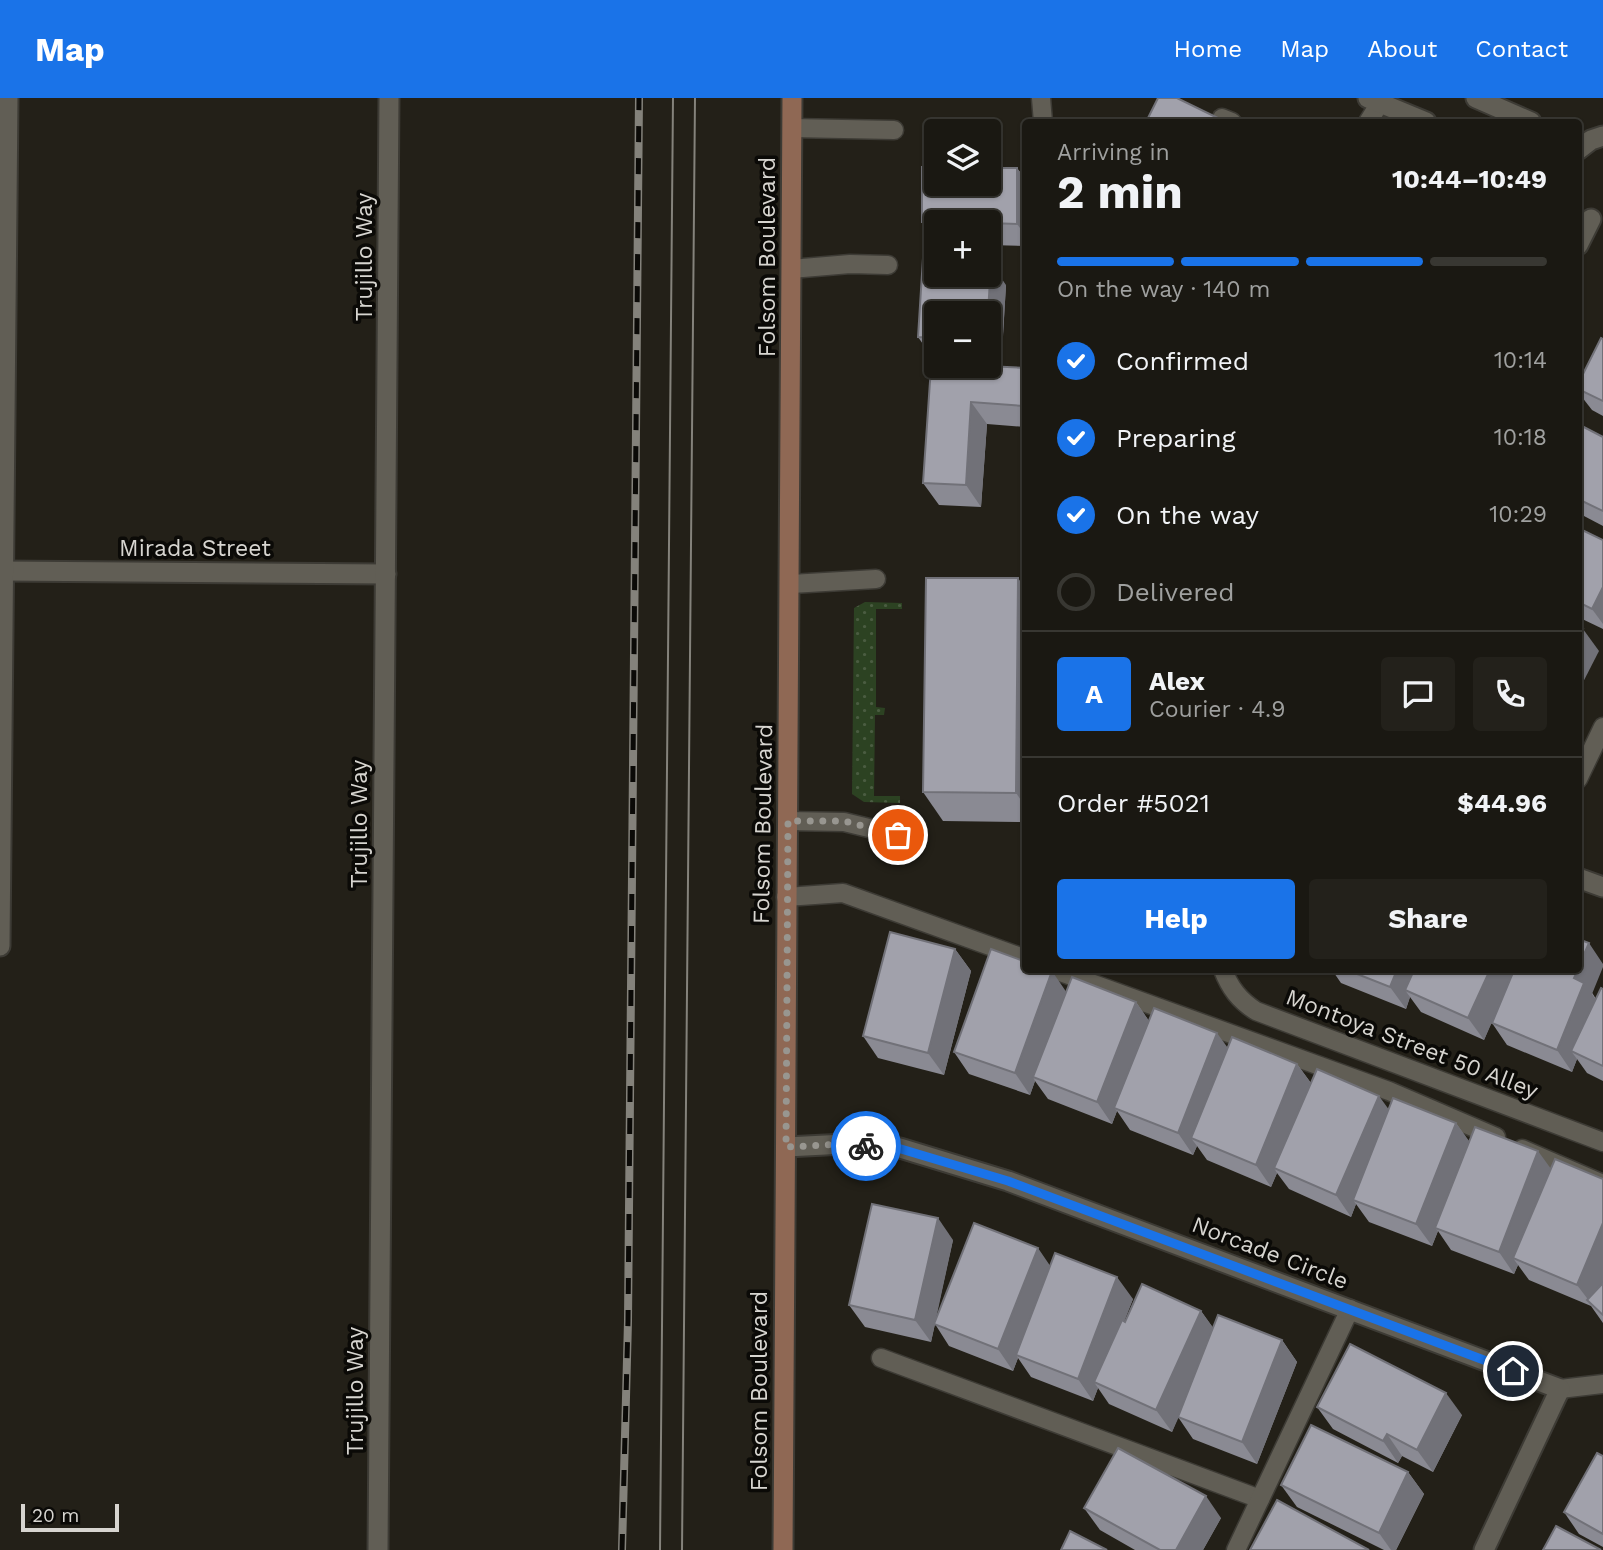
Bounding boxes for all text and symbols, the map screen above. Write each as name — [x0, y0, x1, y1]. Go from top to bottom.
text: Map — [35, 30, 105, 69]
text: Home — [1174, 35, 1242, 63]
text: Map — [1280, 35, 1329, 63]
text: About — [1367, 35, 1437, 63]
text: Contact — [1475, 35, 1568, 63]
map controls — [924, 119, 1001, 378]
button: layers — [924, 119, 1001, 196]
text: Arriving in — [1057, 139, 1170, 166]
street label: Folsom Boulevard — [754, 157, 781, 357]
text: 10:44–10:49 — [1392, 164, 1547, 194]
text: 2 min — [1057, 165, 1183, 219]
street label: Trujillo Way — [351, 193, 378, 321]
button: + — [924, 210, 1001, 287]
text: On the way · 140 m — [1057, 276, 1270, 303]
button: − — [924, 301, 1001, 378]
icon: check — [1057, 342, 1095, 380]
text: Confirmed — [1116, 346, 1249, 376]
text: 10:14 — [1494, 347, 1547, 374]
icon: check — [1057, 419, 1095, 457]
text: Preparing — [1116, 423, 1236, 453]
text: 10:18 — [1494, 424, 1547, 451]
icon: check — [1057, 496, 1095, 534]
text: On the way — [1116, 500, 1259, 530]
text: 10:29 — [1489, 501, 1547, 528]
street label: Mirada Street — [119, 535, 271, 562]
text: Delivered — [1116, 577, 1235, 607]
button: chat — [1381, 657, 1455, 731]
button: phone — [1473, 657, 1547, 731]
text: Alex — [1149, 666, 1205, 696]
text: A — [1085, 679, 1103, 709]
text: Courier · 4.9 — [1149, 696, 1285, 723]
street label: Folsom Boulevard — [748, 724, 778, 924]
street label: Trujillo Way — [346, 760, 373, 888]
text: Order #5021 — [1057, 788, 1210, 818]
text: $44.96 — [1457, 788, 1547, 818]
pin — [868, 805, 928, 865]
icon: bag — [879, 816, 917, 854]
button: Help — [1057, 879, 1295, 959]
button: Share — [1309, 879, 1547, 959]
street label: Montoya Street 50 Alley — [1282, 983, 1542, 1105]
courier — [831, 1111, 901, 1181]
icon: bike — [847, 1127, 885, 1165]
street label: Norcade Circle — [1188, 1211, 1352, 1295]
street label: Folsom Boulevard — [746, 1291, 773, 1491]
street label: Trujillo Way — [342, 1327, 369, 1455]
pin — [1483, 1341, 1543, 1401]
icon: home — [1494, 1352, 1532, 1390]
scale bar — [21, 1501, 119, 1533]
text: 20 m — [32, 1504, 79, 1527]

